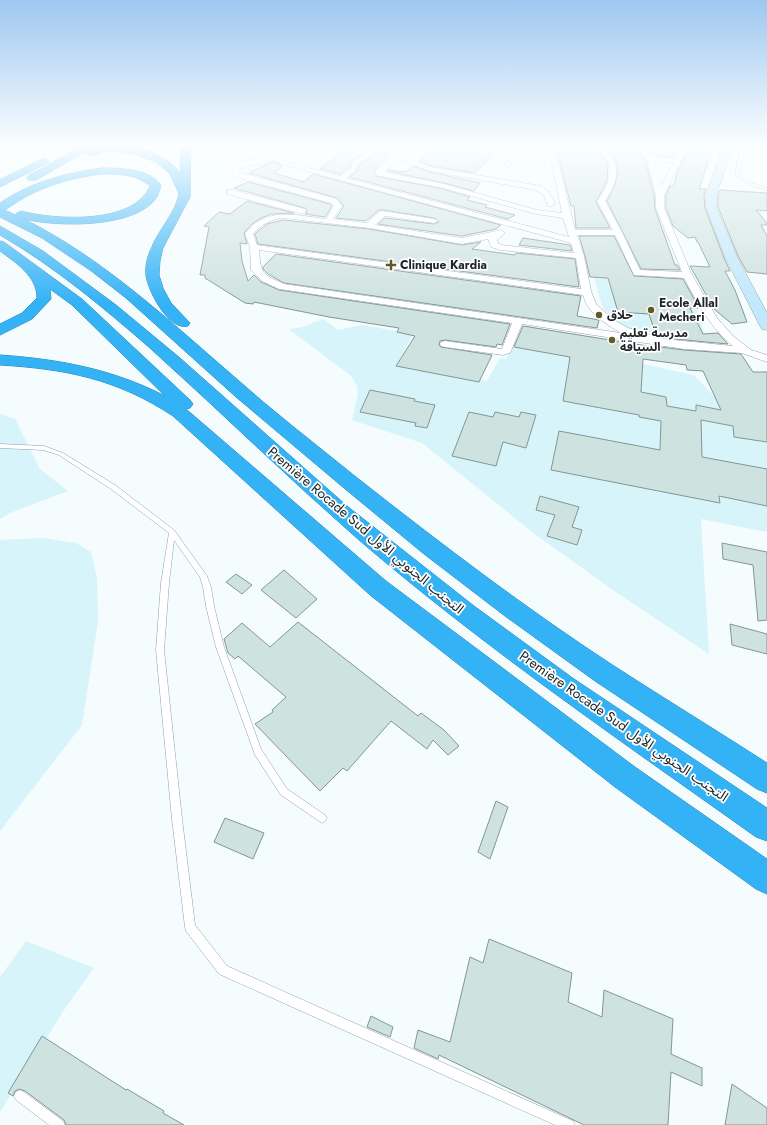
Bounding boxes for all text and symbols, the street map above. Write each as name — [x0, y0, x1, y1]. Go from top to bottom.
place label: Clinique Kardia — [400, 256, 487, 274]
marker: Clinique Kardia — [385, 259, 397, 271]
place label: Ecole Allal Mecheri — [659, 294, 718, 326]
marker: Ecole Allal Mecheri — [646, 305, 656, 315]
place label: حلاق — [607, 306, 633, 324]
marker: حلاق — [594, 310, 604, 320]
place label: مدرسة تعليم السياقة — [620, 324, 688, 356]
marker: مدرسة تعليم السياقة — [607, 335, 617, 345]
street label: Première Rocade Sud التجنب الجنوبي الأول — [263, 442, 469, 619]
street label: Première Rocade Sud التجنب الجنوبي الأول — [515, 646, 733, 807]

